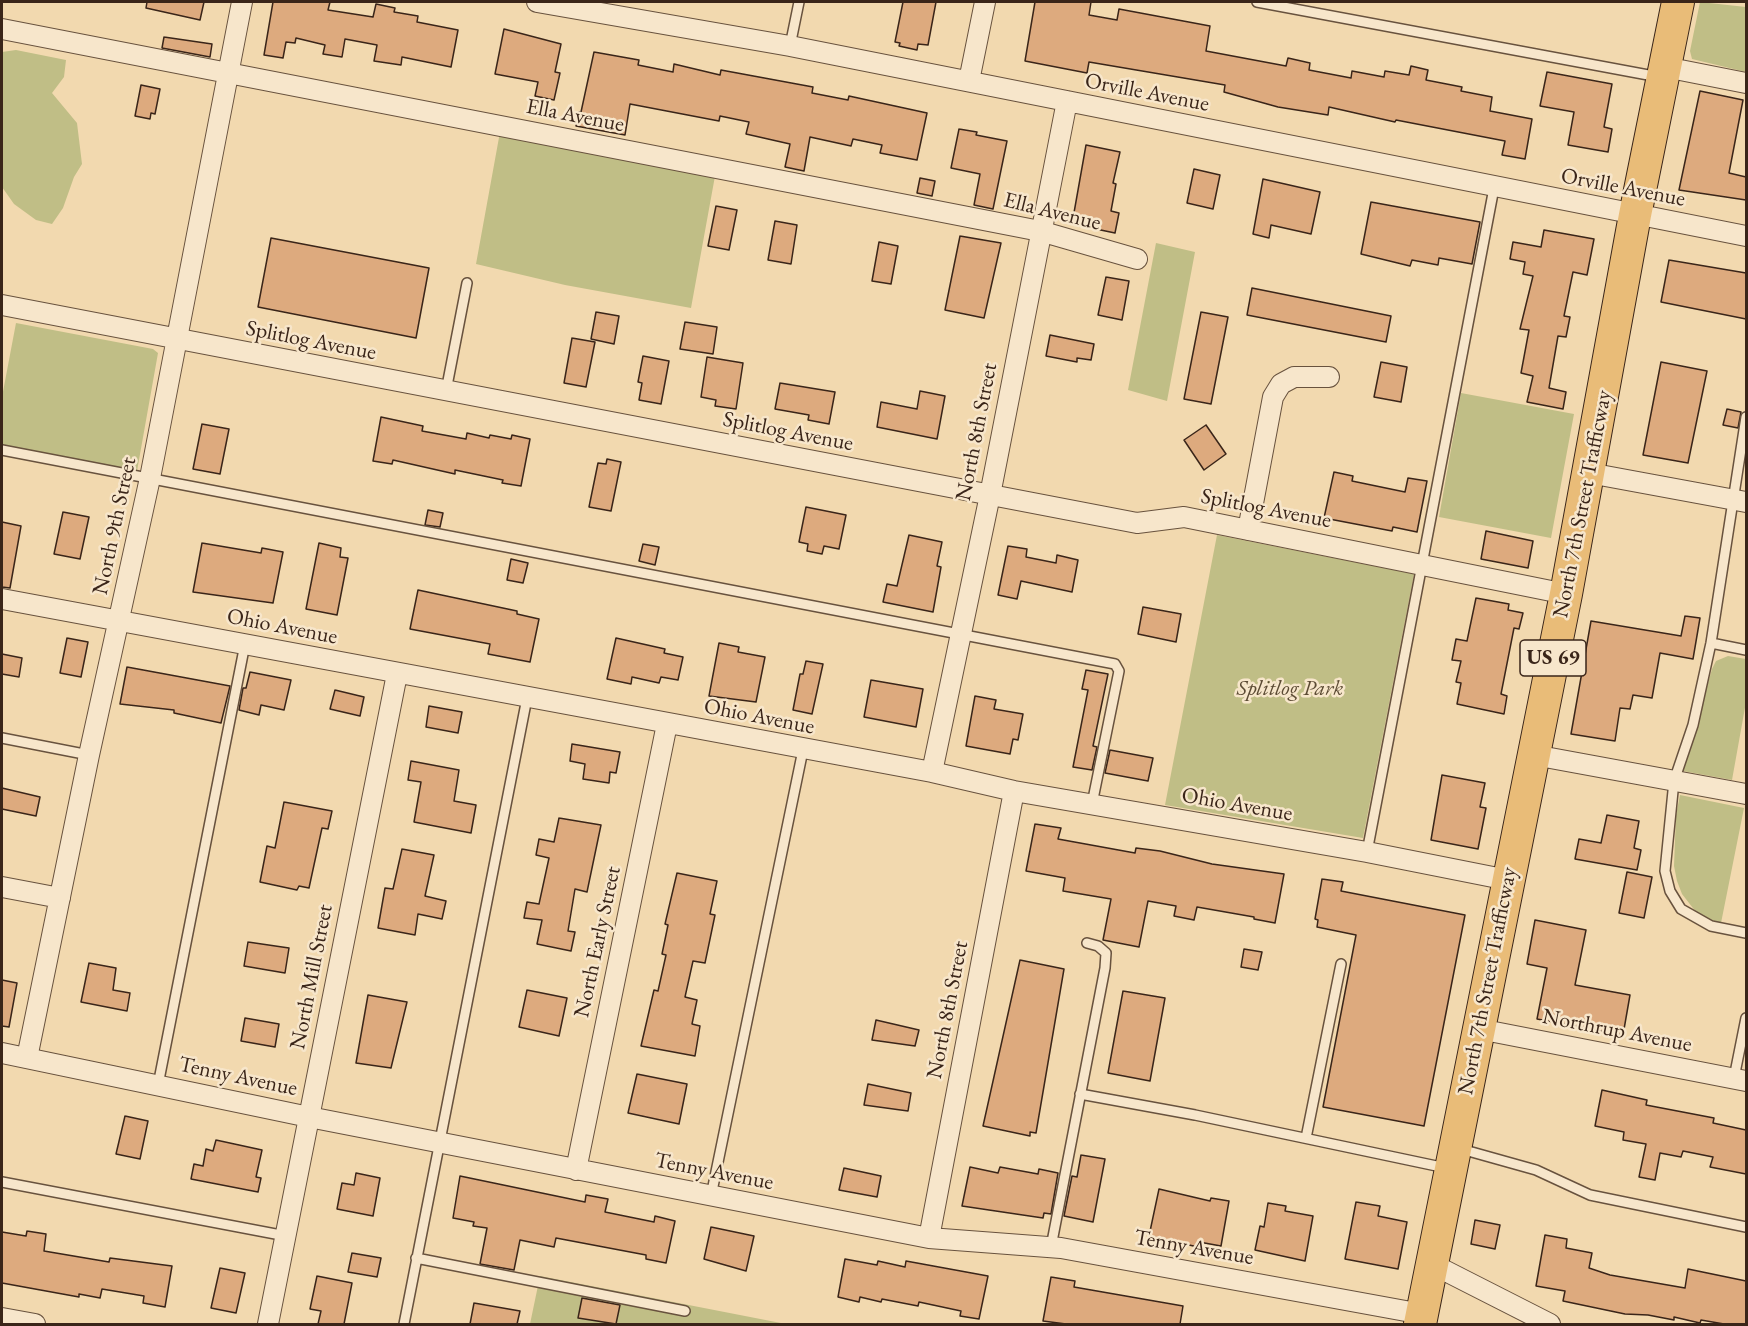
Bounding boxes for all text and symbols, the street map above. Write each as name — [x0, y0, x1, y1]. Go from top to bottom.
street label: Orville Avenue — [1083, 68, 1211, 118]
street label: Ella Avenue — [524, 94, 626, 138]
street label: Orville Avenue — [1559, 163, 1687, 213]
street label: Ella Avenue — [1001, 187, 1103, 237]
street label: Splitlog Avenue — [244, 315, 378, 367]
street label: North 8th Street — [951, 361, 1003, 503]
street label: North 7th Street Trafficway — [1548, 388, 1618, 620]
street label: Splitlog Avenue — [721, 406, 855, 458]
street label: North 9th Street — [88, 455, 142, 597]
street label: Splitlog Avenue — [1199, 483, 1333, 535]
street label: Ohio Avenue — [225, 603, 339, 651]
road number: US 69 — [1520, 640, 1586, 676]
park label: Splitlog Park — [1237, 676, 1343, 702]
street label: Ohio Avenue — [702, 693, 816, 741]
street label: Ohio Avenue — [1180, 782, 1294, 828]
street label: North Early Street — [569, 864, 627, 1020]
street label: North 7th Street Trafficway — [1453, 865, 1523, 1097]
street label: North Mill Street — [285, 902, 339, 1052]
street label: North 8th Street — [922, 939, 974, 1081]
street label: Northrup Avenue — [1540, 1004, 1694, 1058]
street label: Tenny Avenue — [176, 1052, 300, 1102]
street label: Tenny Avenue — [652, 1148, 776, 1196]
street label: Tenny Avenue — [1132, 1225, 1256, 1271]

